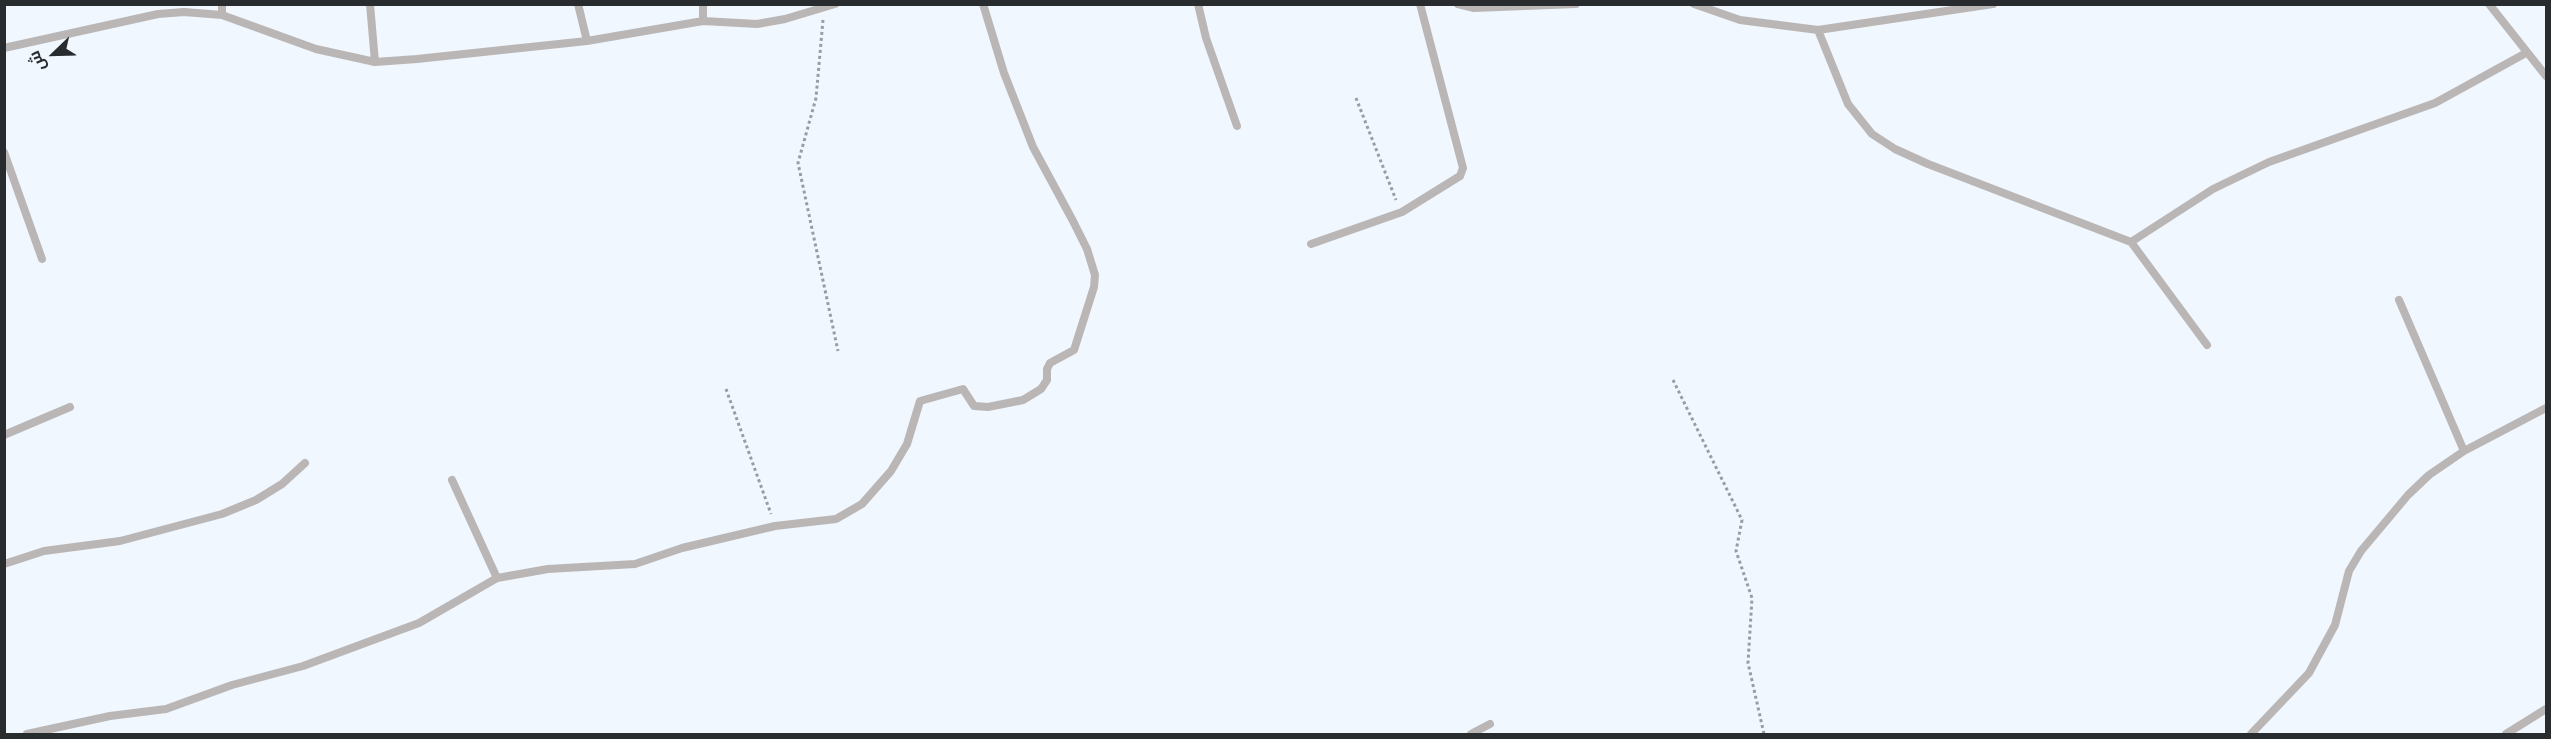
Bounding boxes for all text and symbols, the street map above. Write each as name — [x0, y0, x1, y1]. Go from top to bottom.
north arrow — [24, 24, 84, 84]
text: ش — [24, 48, 50, 74]

